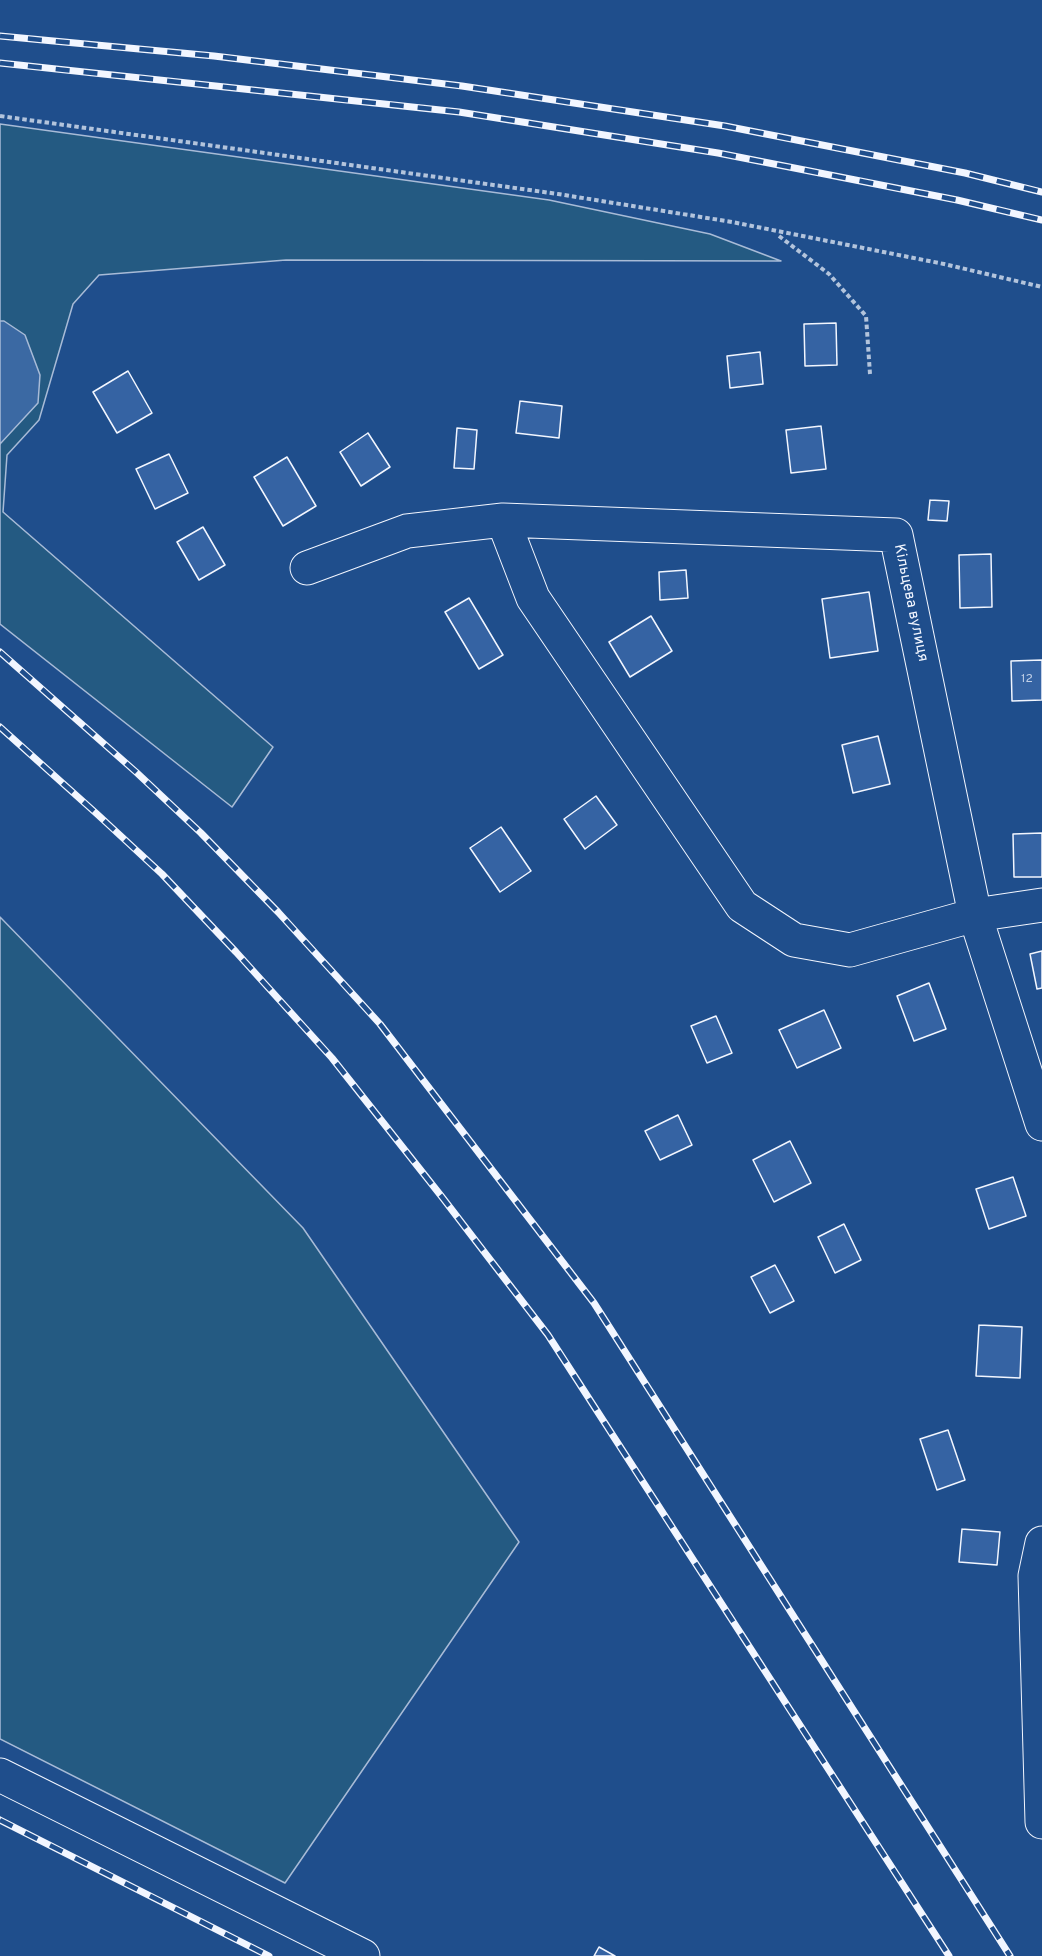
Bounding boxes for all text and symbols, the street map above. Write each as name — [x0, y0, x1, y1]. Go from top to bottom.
street label: Кільцева вулиця — [889, 543, 931, 663]
house number: 12 — [1021, 673, 1033, 687]

